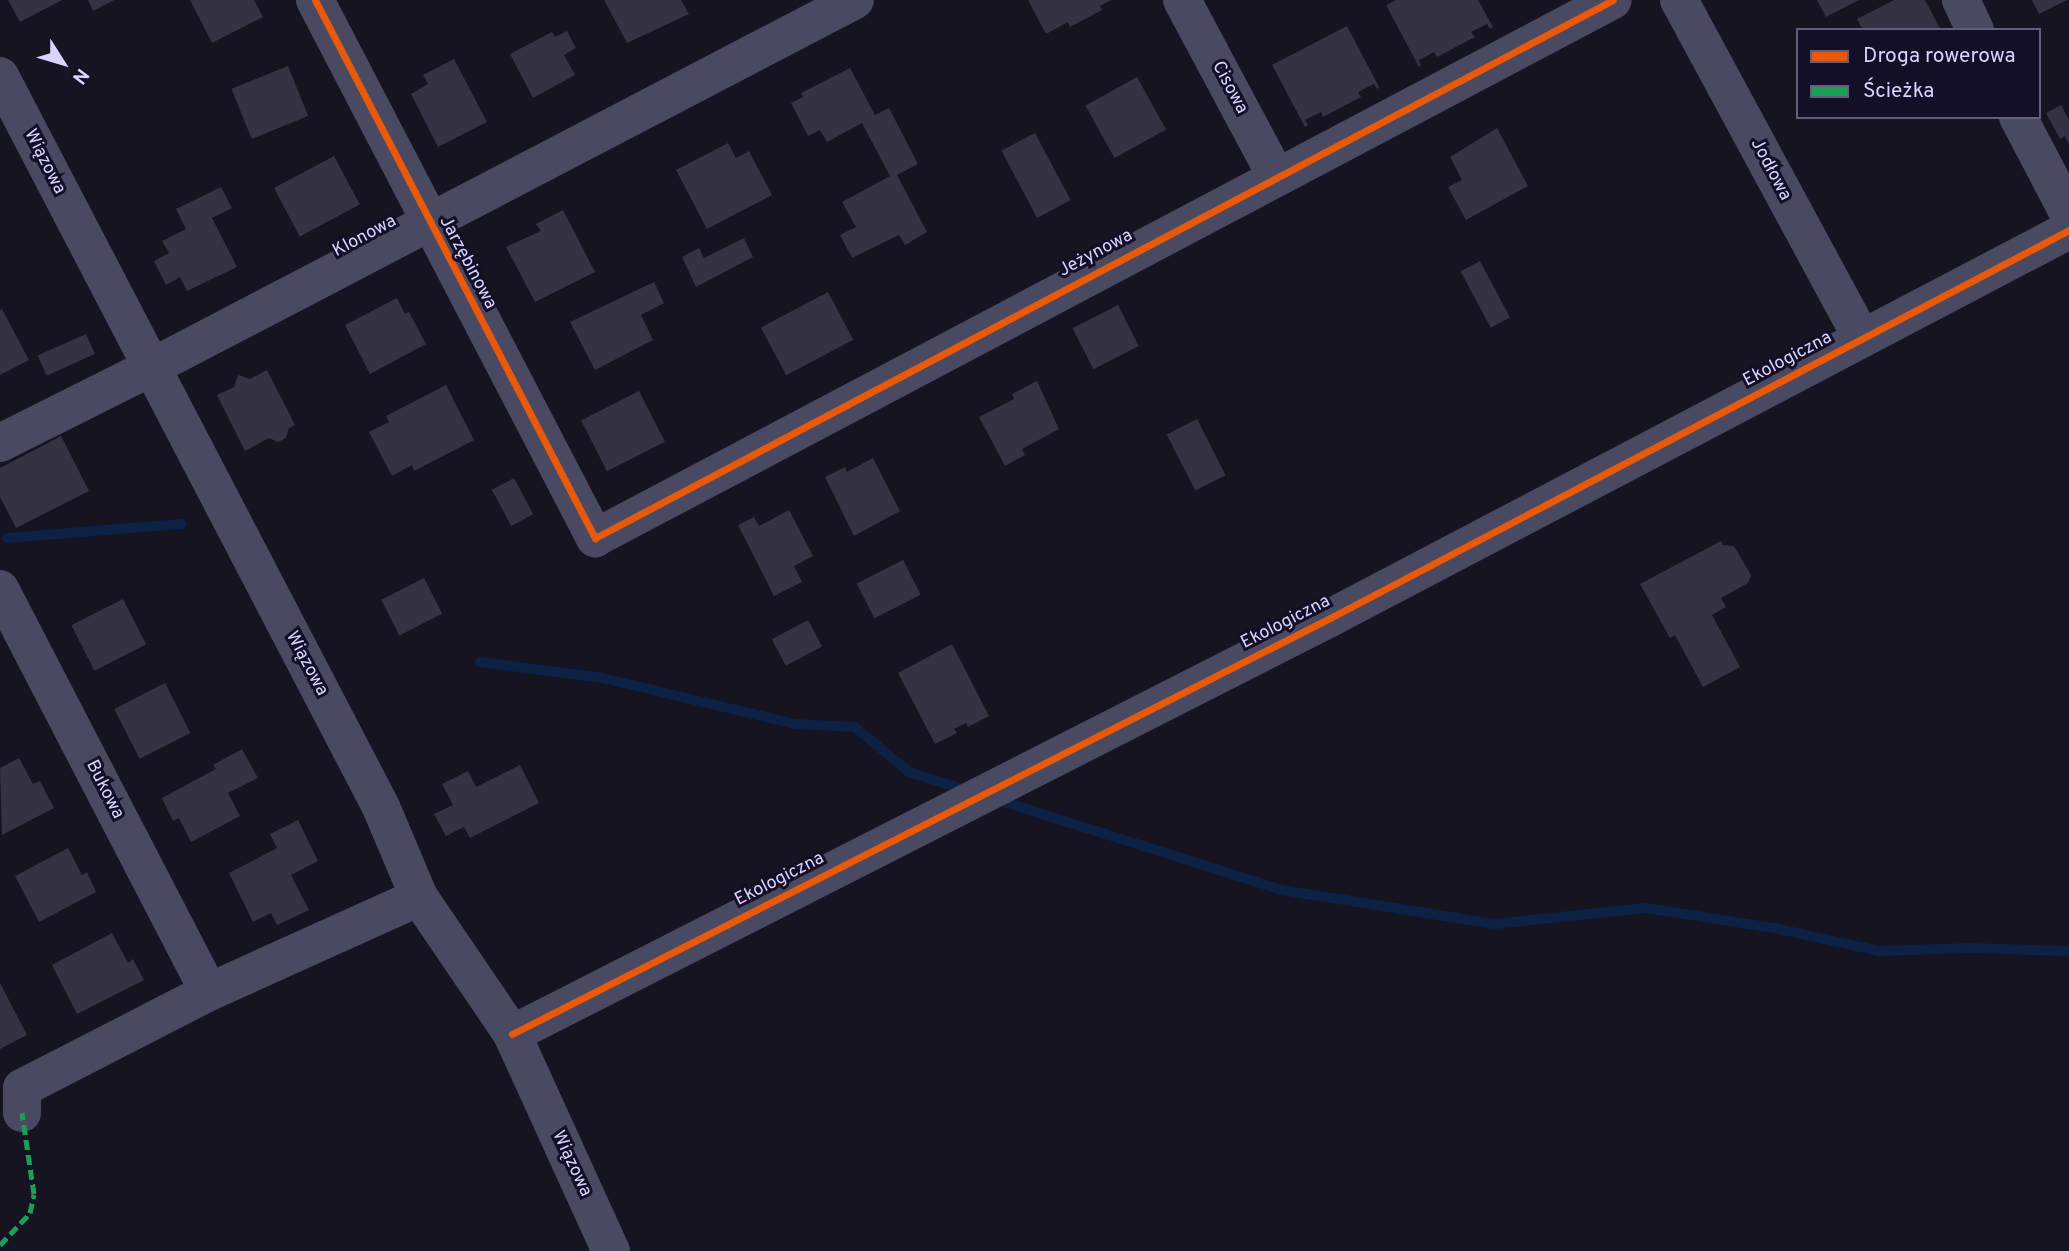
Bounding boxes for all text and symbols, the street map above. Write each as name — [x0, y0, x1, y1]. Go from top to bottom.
north arrow — [28, 28, 98, 98]
legend — [1796, 28, 2041, 119]
text: Droga rowerowa — [1863, 43, 2016, 70]
street label: Cisowa — [1206, 58, 1252, 118]
text: N — [66, 63, 93, 88]
text: Ścieżka — [1863, 78, 1934, 105]
street label: Wiązowa — [18, 126, 70, 198]
street label: Jodłowa — [1745, 135, 1795, 205]
street label: Klonowa — [329, 211, 401, 263]
street label: Jarzębinowa — [434, 213, 500, 313]
street label: Jeżynowa — [1055, 226, 1137, 282]
street label: Ekologiczna — [1740, 328, 1836, 392]
street label: Ekologiczna — [1238, 591, 1334, 655]
street label: Wiązowa — [280, 628, 332, 700]
street label: Bukowa — [80, 757, 128, 823]
street label: Ekologiczna — [732, 848, 828, 912]
street label: Wiązowa — [546, 1128, 596, 1200]

